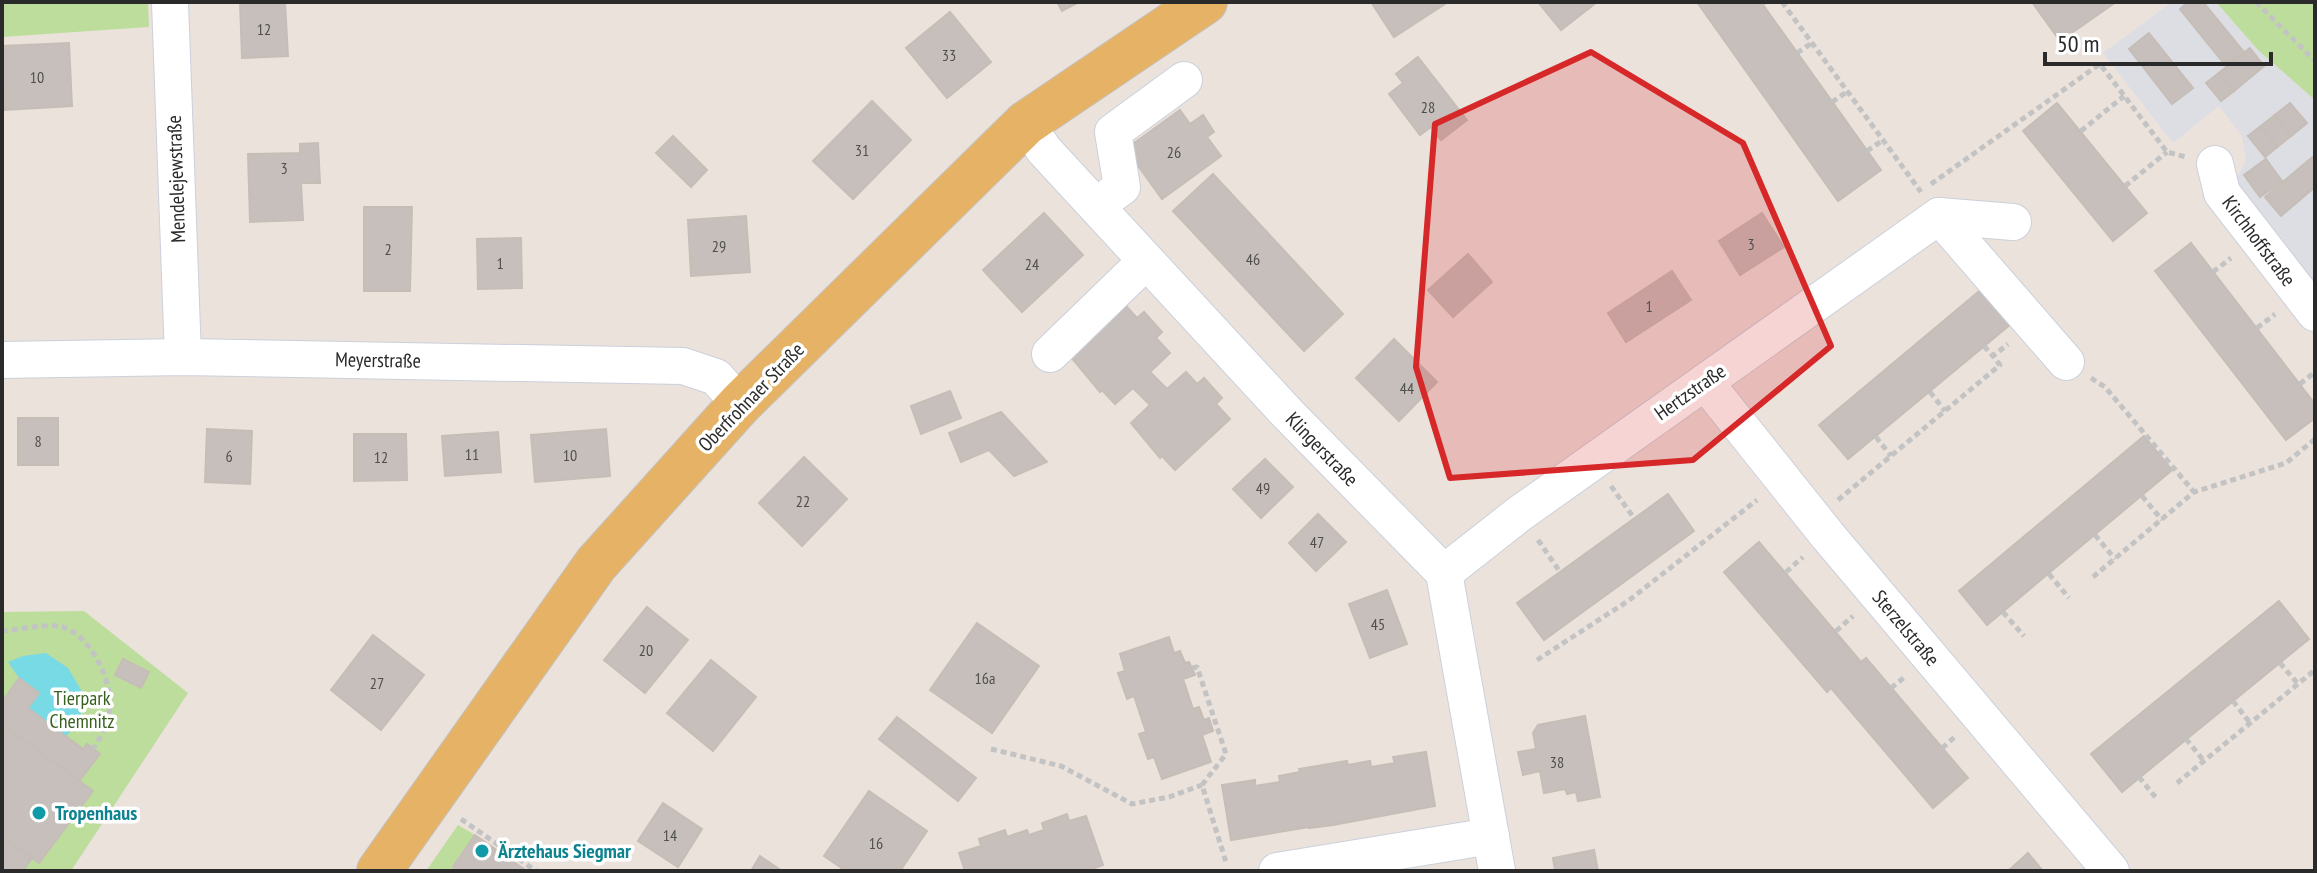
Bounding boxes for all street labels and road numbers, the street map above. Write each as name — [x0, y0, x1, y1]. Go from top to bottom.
street label: Mendelejewstraße — [161, 115, 191, 243]
street label: Kirchhoffstraße — [2216, 190, 2302, 292]
street label: Oberfrohnaer Straße — [692, 337, 810, 457]
street label: Meyerstraße — [335, 346, 421, 374]
street label: Hertzstraße — [1649, 358, 1731, 426]
street label: Klingerstraße — [1280, 406, 1364, 492]
street label: Sterzelstraße — [1867, 585, 1945, 671]

